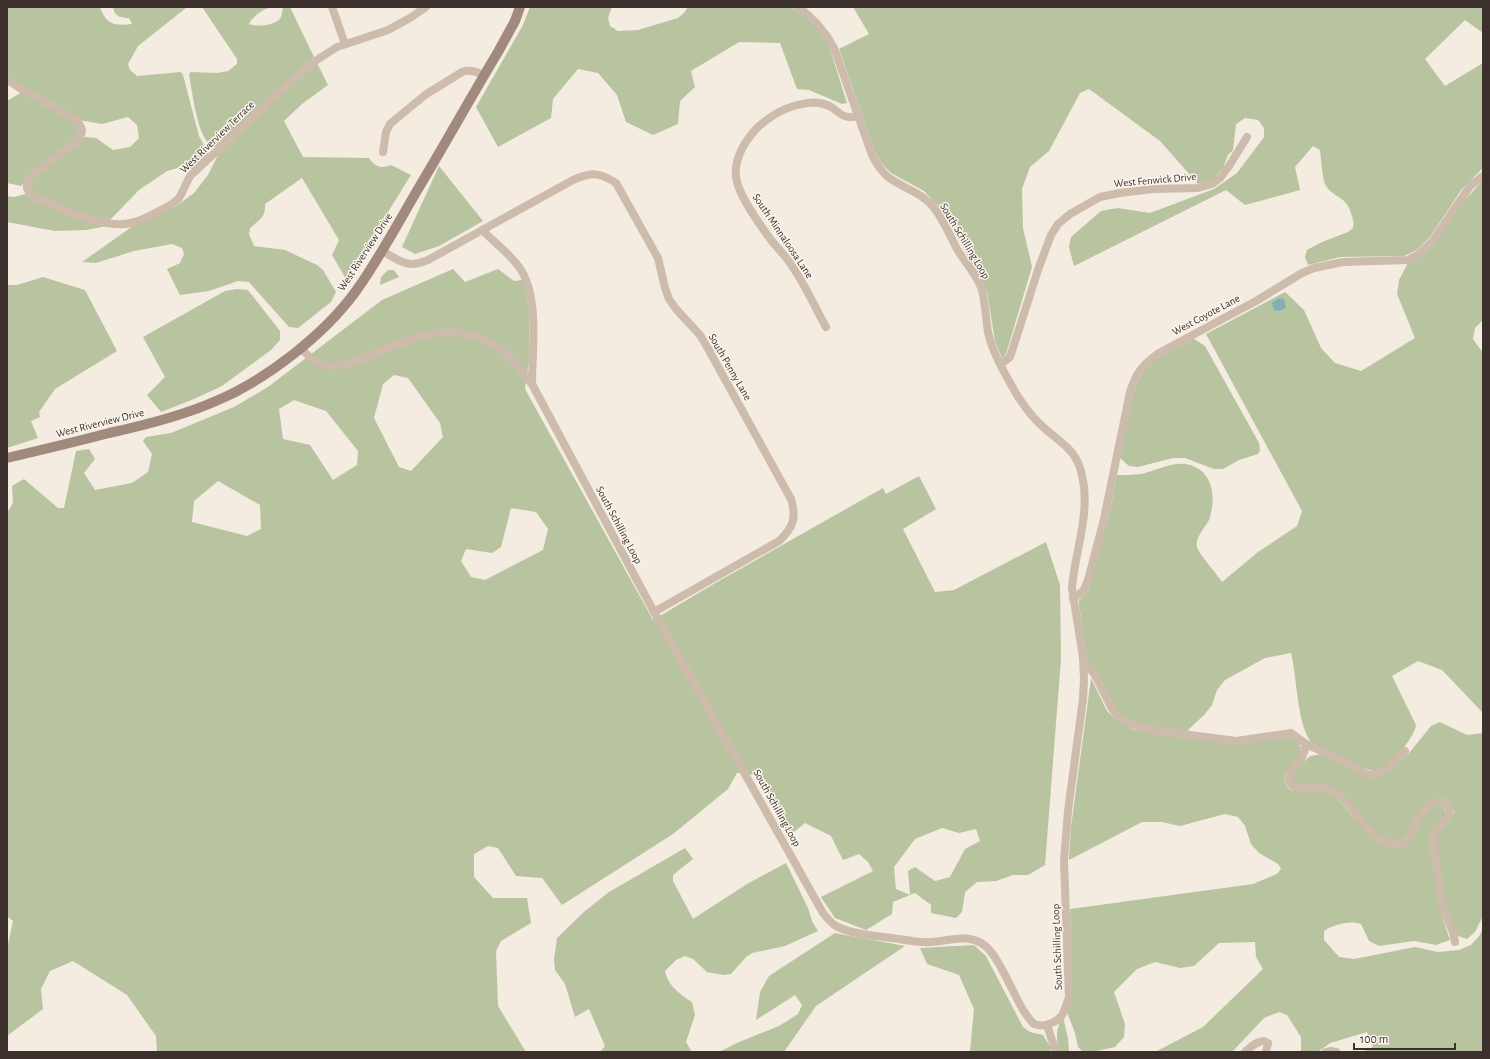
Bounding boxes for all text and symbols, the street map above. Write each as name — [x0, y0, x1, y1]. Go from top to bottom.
street label: West Riverview Terrace — [178, 99, 256, 175]
street label: West Fenwick Drive — [1113, 171, 1197, 189]
street label: South Minnaloosa Lane — [751, 192, 815, 280]
street label: South Schilling Loop — [938, 201, 992, 281]
street label: West Riverview Drive — [336, 211, 394, 293]
street label: West Coyote Lane — [1170, 293, 1242, 337]
street label: South Penny Lane — [706, 332, 754, 402]
street label: West Riverview Drive — [55, 407, 145, 439]
street label: South Schilling Loop — [594, 484, 644, 566]
street label: South Schilling Loop — [751, 768, 803, 849]
street label: South Schilling Loop — [1050, 903, 1064, 990]
scale bar — [1354, 1025, 1455, 1051]
text: 100 m — [1360, 1033, 1388, 1045]

